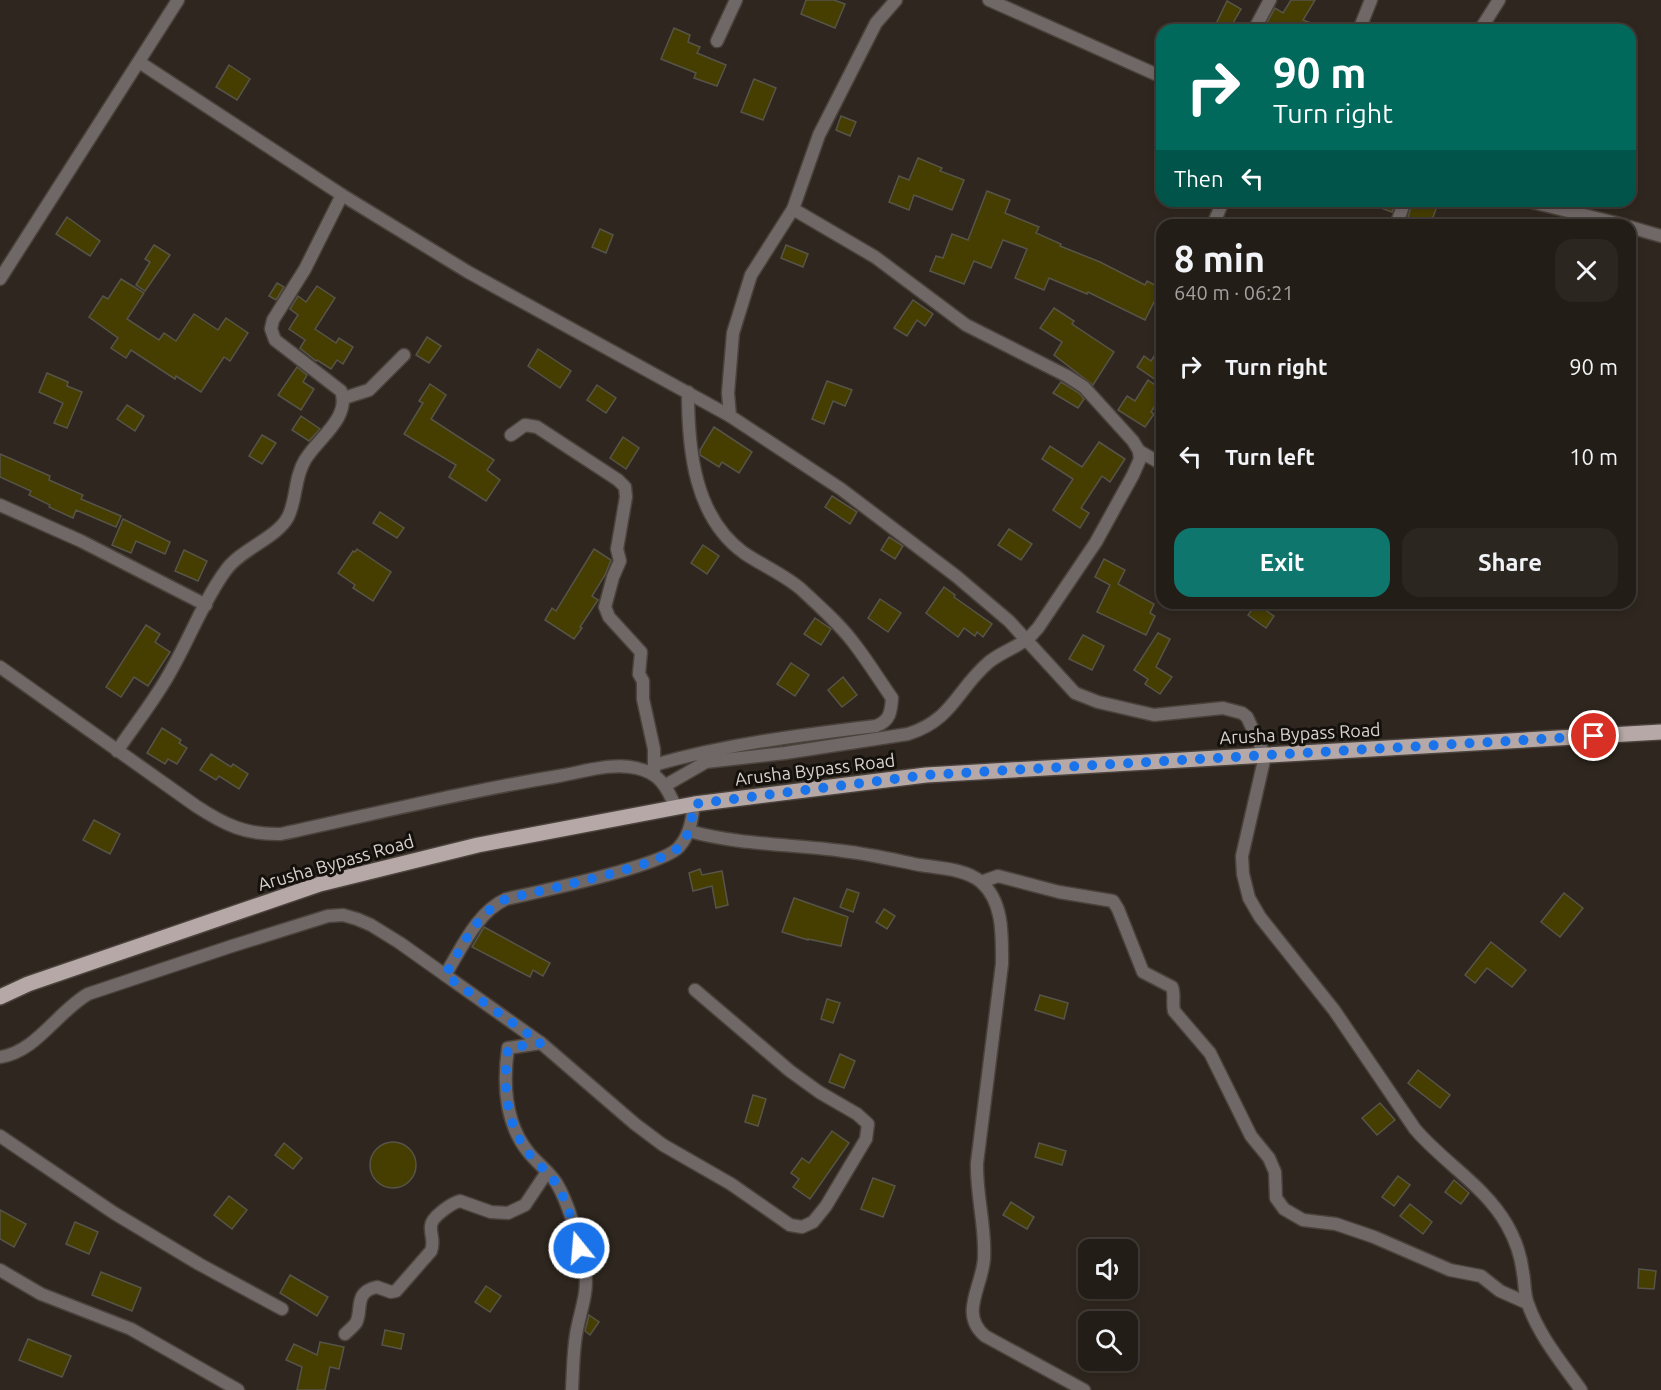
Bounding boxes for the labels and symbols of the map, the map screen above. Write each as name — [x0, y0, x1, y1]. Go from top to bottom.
pin — [1568, 710, 1619, 761]
street label: Arusha Bypass Road — [1219, 719, 1381, 747]
street label: Arusha Bypass Road — [734, 749, 896, 789]
street label: Arusha Bypass Road — [255, 830, 416, 894]
position arrow — [547, 1216, 611, 1280]

